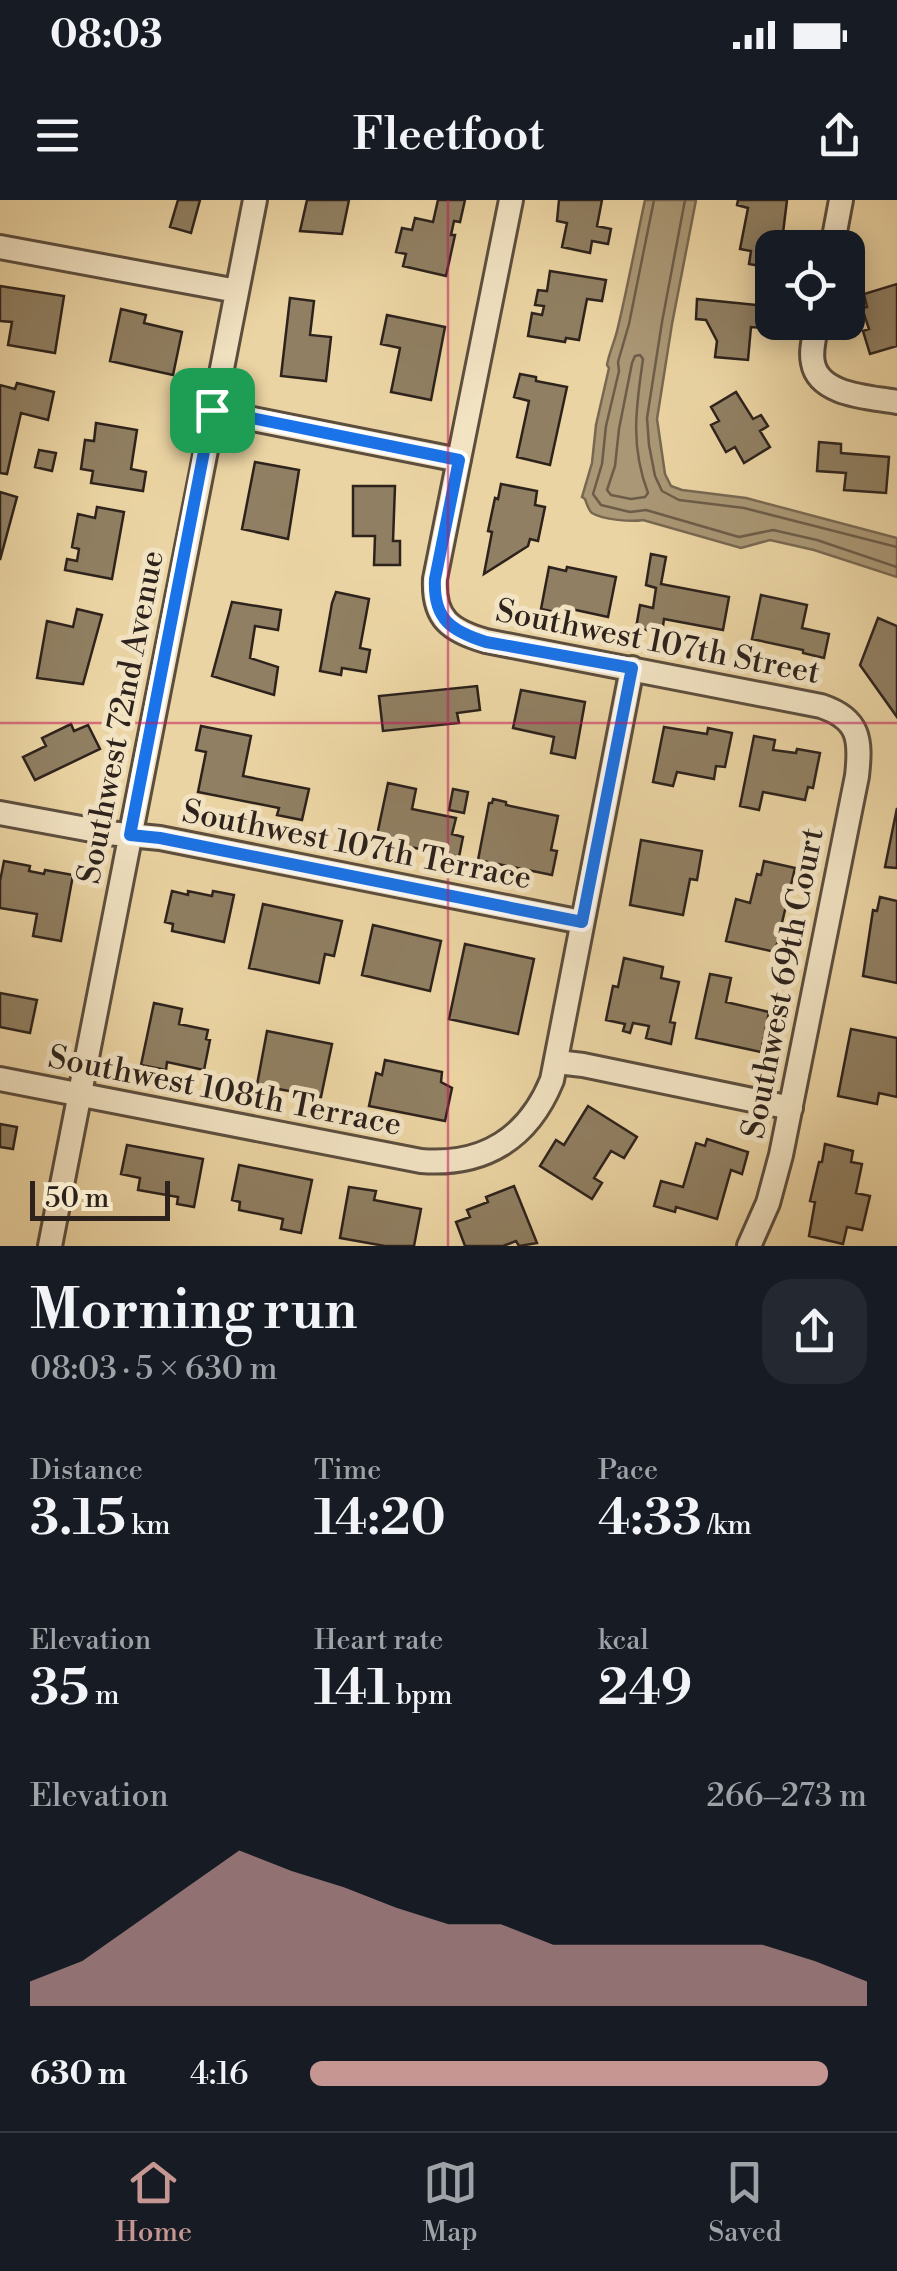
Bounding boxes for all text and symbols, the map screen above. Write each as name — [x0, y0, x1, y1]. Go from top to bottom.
text: 08:03 — [50, 12, 163, 59]
text: Fleetfoot — [353, 107, 544, 164]
icon: menu — [30, 108, 85, 163]
icon: share — [812, 108, 867, 163]
map controls — [755, 230, 865, 340]
button: locate — [755, 230, 865, 340]
pin — [170, 368, 255, 453]
icon: arrive — [185, 383, 240, 438]
street label: Southwest 72nd Avenue — [69, 547, 173, 887]
street label: Southwest 107th Street — [492, 591, 823, 693]
street label: Southwest 107th Terrace — [179, 791, 535, 898]
street label: Southwest 69th Court — [733, 824, 833, 1142]
street label: Southwest 108th Terrace — [45, 1037, 405, 1145]
scale bar — [30, 1176, 170, 1220]
text: 50 m — [45, 1181, 109, 1216]
text: Morning run — [30, 1277, 358, 1346]
button: share — [762, 1279, 867, 1384]
text: 08:03 · 5 × 630 m — [30, 1349, 278, 1389]
text: Distance — [30, 1453, 143, 1488]
text: Time — [314, 1453, 381, 1488]
text: Pace — [598, 1453, 658, 1488]
text: 3.15 — [30, 1488, 126, 1550]
text: 14:20 — [314, 1488, 446, 1550]
text: 4:33 — [598, 1488, 702, 1550]
text: km — [126, 1508, 171, 1543]
text: /km — [702, 1508, 752, 1543]
text: Elevation — [30, 1623, 151, 1658]
text: Heart rate — [314, 1623, 443, 1658]
text: kcal — [598, 1623, 649, 1658]
text: 35 — [30, 1658, 89, 1720]
text: 141 — [314, 1658, 390, 1720]
text: 249 — [598, 1658, 692, 1720]
text: m — [89, 1678, 119, 1713]
text: bpm — [390, 1678, 453, 1713]
text: Elevation — [30, 1776, 169, 1816]
text: 266–273 m — [706, 1776, 867, 1816]
text: 630 m — [30, 2054, 127, 2094]
text: 4:16 — [190, 2054, 248, 2094]
tab: Home — [115, 2155, 192, 2250]
tab: Map — [423, 2155, 478, 2250]
tab: Saved — [708, 2155, 782, 2250]

